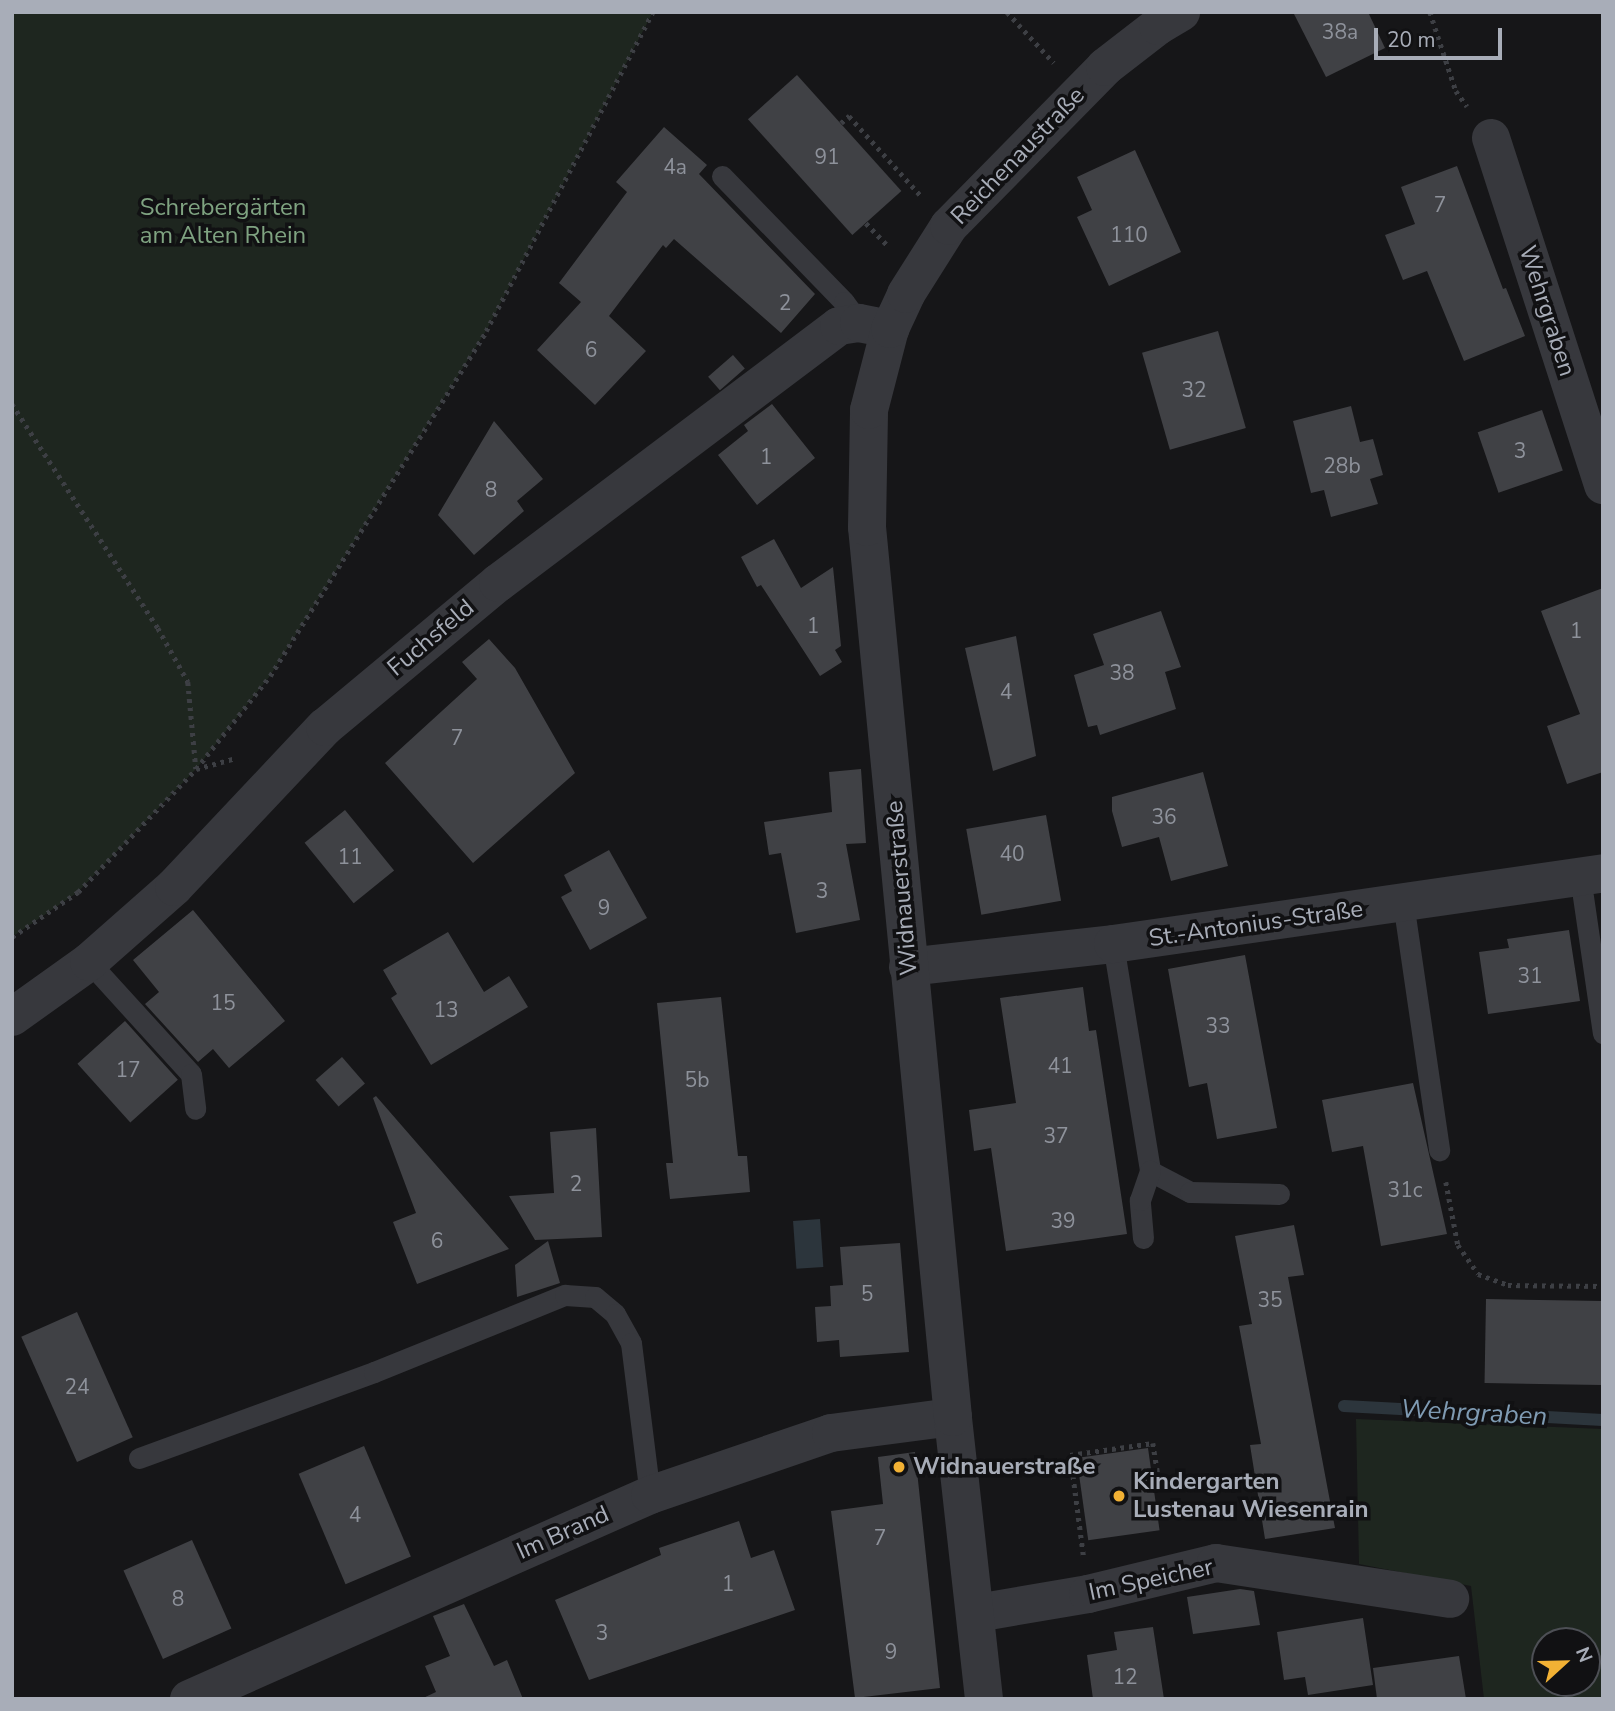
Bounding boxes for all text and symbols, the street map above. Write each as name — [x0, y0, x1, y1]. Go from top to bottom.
scale bar — [1377, 14, 1505, 58]
house number: 38a — [1322, 19, 1358, 45]
text: 20 m — [1387, 26, 1436, 54]
street label: Reichenaustraße — [945, 81, 1091, 231]
house number: 91 — [814, 144, 840, 170]
house number: 4a — [663, 154, 687, 180]
house number: 7 — [1434, 192, 1446, 218]
park label: Schrebergärten am Alten Rhein — [140, 194, 306, 250]
house number: 110 — [1110, 222, 1148, 248]
street label: Wehrgraben — [1512, 242, 1582, 380]
house number: 2 — [779, 290, 791, 316]
house number: 6 — [585, 337, 597, 363]
house number: 32 — [1181, 377, 1207, 403]
house number: 3 — [1514, 438, 1526, 464]
house number: 1 — [760, 444, 772, 470]
house number: 28b — [1323, 453, 1361, 479]
house number: 8 — [485, 477, 497, 503]
street label: Fuchsfeld — [382, 594, 480, 682]
house number: 1 — [807, 613, 819, 639]
house number: 1 — [1570, 618, 1582, 644]
house number: 38 — [1109, 660, 1135, 686]
house number: 4 — [1000, 679, 1012, 705]
house number: 7 — [451, 725, 463, 751]
street label: Widnauerstraße — [880, 799, 924, 977]
house number: 36 — [1151, 804, 1177, 830]
house number: 40 — [999, 841, 1025, 867]
house number: 11 — [337, 844, 363, 870]
house number: 3 — [816, 878, 828, 904]
house number: 9 — [598, 895, 610, 921]
street label: St.-Antonius-Straße — [1147, 895, 1365, 953]
house number: 31 — [1517, 963, 1543, 989]
house number: 15 — [210, 990, 236, 1016]
house number: 13 — [433, 997, 459, 1023]
house number: 33 — [1205, 1013, 1231, 1039]
house number: 41 — [1047, 1053, 1073, 1079]
house number: 17 — [115, 1057, 141, 1083]
house number: 5b — [685, 1067, 709, 1093]
house number: 37 — [1043, 1123, 1069, 1149]
house number: 2 — [570, 1171, 582, 1197]
house number: 31c — [1388, 1177, 1422, 1203]
house number: 39 — [1050, 1208, 1076, 1234]
house number: 6 — [431, 1228, 443, 1254]
house number: 5 — [861, 1281, 873, 1307]
house number: 35 — [1257, 1287, 1283, 1313]
house number: 24 — [64, 1374, 90, 1400]
water label: Wehrgraben — [1400, 1394, 1548, 1432]
place label: Widnauerstraße — [913, 1453, 1095, 1481]
marker: Widnauerstraße — [891, 1459, 907, 1475]
place label: Kindergarten Lustenau Wiesenrain — [1133, 1468, 1369, 1524]
marker: Kindergarten Lustenau Wiesenrain — [1111, 1488, 1127, 1504]
street label: Im Brand — [512, 1500, 614, 1566]
house number: 4 — [349, 1502, 361, 1528]
house number: 7 — [874, 1525, 886, 1551]
street label: Im Speicher — [1086, 1553, 1216, 1607]
house number: 1 — [722, 1571, 734, 1597]
house number: 8 — [172, 1586, 184, 1612]
house number: 3 — [596, 1620, 608, 1646]
north arrow — [1531, 1627, 1601, 1697]
house number: 9 — [885, 1639, 897, 1665]
text: N — [1569, 1643, 1598, 1666]
house number: 12 — [1112, 1664, 1138, 1690]

